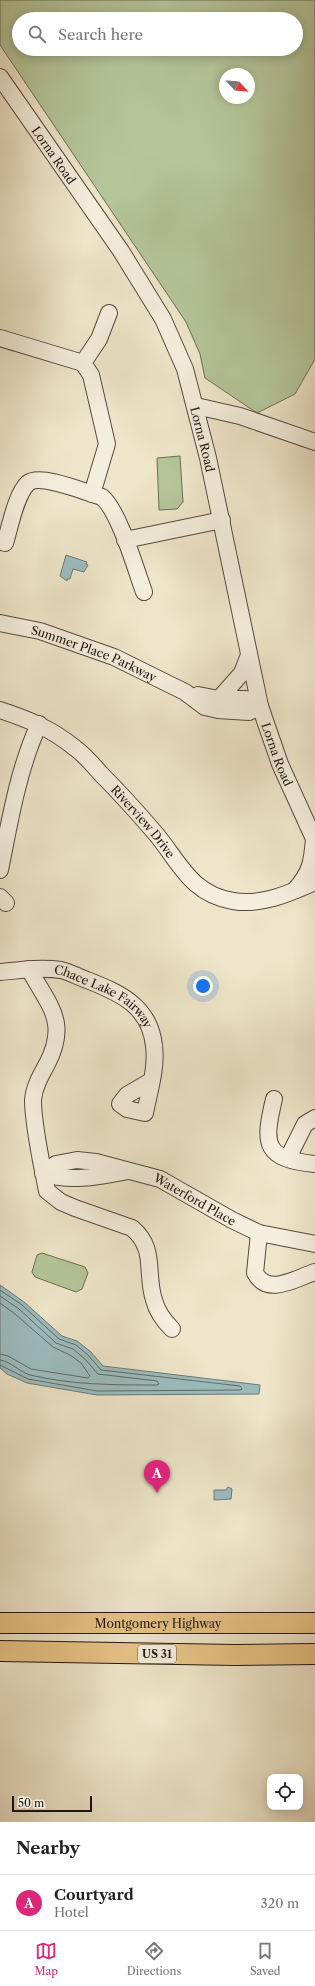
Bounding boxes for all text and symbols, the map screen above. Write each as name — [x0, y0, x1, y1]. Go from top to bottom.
search box — [12, 12, 303, 56]
icon: search — [26, 23, 48, 45]
text: Search here — [58, 25, 143, 44]
north arrow — [219, 68, 255, 104]
street label: Lorna Road — [29, 123, 80, 187]
street label: Lorna Road — [188, 405, 218, 474]
street label: Summer Place Parkway — [30, 622, 160, 685]
street label: Lorna Road — [259, 720, 297, 789]
street label: Riverview Drive — [108, 782, 179, 861]
street label: Chace Lake Fairway — [54, 962, 156, 1030]
your location — [193, 976, 213, 996]
street label: Waterford Place — [150, 1169, 239, 1228]
pin: A — [144, 1460, 170, 1493]
street label: Montgomery Highway — [95, 1616, 222, 1631]
road number: US 31 — [138, 1645, 176, 1663]
map controls — [267, 1774, 303, 1810]
button: locate — [267, 1774, 303, 1810]
scale bar — [12, 1794, 92, 1813]
text: 50 m — [18, 1796, 44, 1810]
text: Nearby — [16, 1838, 80, 1858]
text: Courtyard — [54, 1885, 134, 1904]
text: A — [24, 1895, 34, 1911]
text: 320 m — [261, 1895, 299, 1911]
text: Hotel — [54, 1904, 89, 1920]
tab: Map — [34, 1940, 58, 1978]
tab: Directions — [127, 1940, 181, 1978]
tab: Saved — [250, 1940, 281, 1978]

